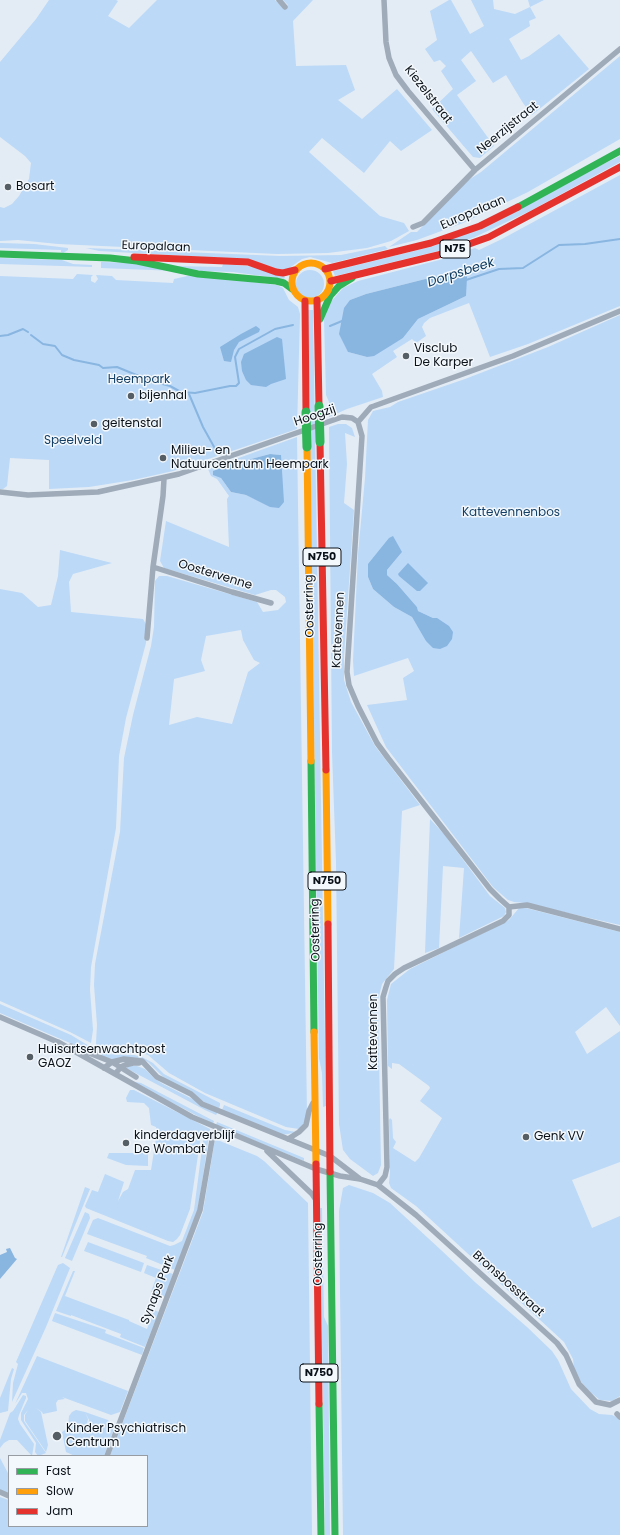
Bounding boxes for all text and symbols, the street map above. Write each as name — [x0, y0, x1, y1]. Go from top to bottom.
street label: Kiezelstraat — [401, 63, 455, 127]
street label: Neerzijstraat — [474, 99, 542, 157]
place label: Bosart — [16, 180, 54, 194]
marker: Bosart — [3, 182, 13, 192]
street label: Europalaan — [438, 193, 508, 233]
street label: Europalaan — [121, 239, 191, 255]
road number: N75 — [440, 240, 470, 258]
water label: Dorpsbeek — [426, 255, 496, 291]
place label: Visclub De Karper — [414, 342, 473, 370]
marker: Visclub De Karper — [401, 351, 411, 361]
park label: Heempark — [108, 373, 170, 387]
place label: bijenhal — [139, 389, 187, 403]
marker: bijenhal — [126, 391, 136, 401]
street label: Hoogzij — [292, 402, 338, 430]
place label: geitenstal — [102, 417, 162, 431]
marker: geitenstal — [89, 419, 99, 429]
park label: Speelveld — [44, 434, 102, 448]
place label: Milieu- en Natuurcentrum Heempark — [171, 444, 329, 472]
marker: Milieu- en Natuurcentrum Heempark — [158, 453, 168, 463]
park label: Kattevennenbos — [462, 506, 560, 520]
road number: N750 — [303, 548, 341, 566]
street label: Oostervenne — [176, 557, 254, 593]
street label: Oosterring — [302, 574, 318, 638]
street label: Kattevennen — [330, 592, 348, 668]
road number: N750 — [308, 872, 346, 890]
street label: Oosterring — [308, 898, 324, 962]
street label: Kattevennen — [367, 994, 381, 1070]
place label: Huisartsenwachtpost GAOZ — [38, 1043, 165, 1071]
marker: Huisartsenwachtpost GAOZ — [25, 1052, 35, 1062]
place label: kinderdagverblijf De Wombat — [134, 1129, 235, 1157]
place label: Genk VV — [534, 1130, 584, 1144]
marker: Genk VV — [521, 1132, 531, 1142]
marker: kinderdagverblijf De Wombat — [121, 1138, 131, 1148]
street label: Oosterring — [312, 1223, 326, 1285]
street label: Bronsbosstraat — [469, 1248, 547, 1320]
street label: Synaps Park — [138, 1253, 178, 1327]
road number: N750 — [300, 1364, 338, 1382]
place label: Kinder Psychiatrisch Centrum — [66, 1422, 186, 1450]
marker: Kinder Psychiatrisch Centrum — [51, 1430, 63, 1442]
legend — [8, 1455, 148, 1527]
text: Fast — [46, 1462, 71, 1479]
text: Slow — [46, 1482, 74, 1499]
text: Jam — [46, 1502, 73, 1519]

